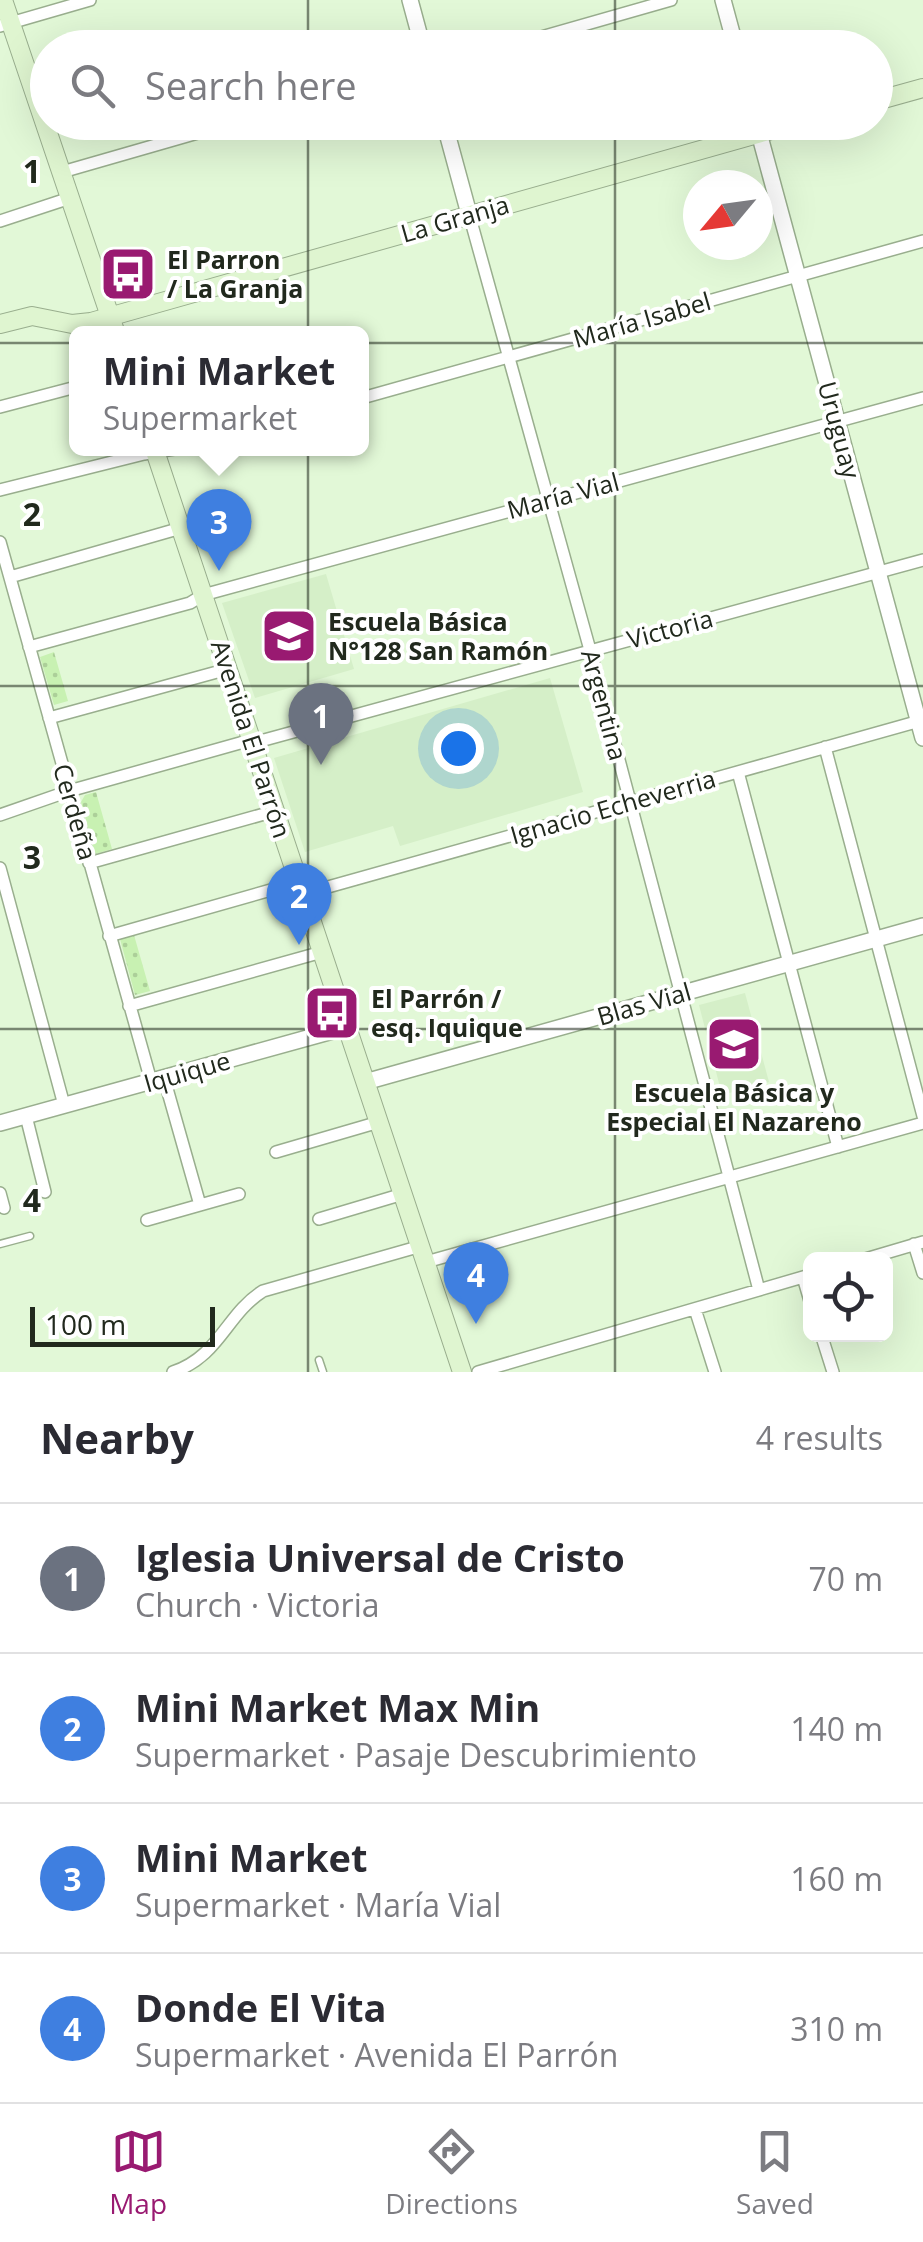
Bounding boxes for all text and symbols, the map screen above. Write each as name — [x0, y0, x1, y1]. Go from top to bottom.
search box — [30, 30, 893, 140]
icon: search — [65, 58, 120, 113]
text: Search here — [145, 59, 357, 111]
text: 1 — [23, 149, 41, 192]
north arrow — [683, 170, 773, 260]
street label: La Granja — [397, 186, 513, 250]
place label: El Parron / La Granja — [167, 242, 303, 305]
bus stop icon: El Parron / La Granja — [98, 244, 158, 304]
street label: María Isabel — [569, 283, 715, 355]
popup — [69, 326, 369, 456]
text: Mini Market — [103, 344, 335, 396]
street label: Uruguay — [811, 377, 869, 482]
text: Supermarket — [103, 396, 297, 439]
street label: María Vial — [503, 464, 623, 526]
pin: 3 — [186, 488, 252, 571]
text: 2 — [23, 492, 41, 535]
street label: Victoria — [623, 600, 716, 656]
place label: Escuela Básica N°128 San Ramón — [328, 604, 548, 667]
school or university icon: Escuela Básica N°128 San Ramón — [259, 606, 319, 666]
street label: Avenida El Parrón — [204, 635, 300, 842]
street label: Argentina — [574, 646, 636, 764]
pin: 1 — [288, 682, 354, 765]
your location — [433, 723, 484, 774]
street label: Cerdeña — [46, 760, 106, 864]
street label: Ignacio Echeverria — [506, 760, 719, 852]
text: 3 — [23, 835, 41, 878]
pin: 2 — [266, 862, 332, 945]
street label: Blas Vial — [593, 973, 695, 1033]
place label: El Parrón / esq. Iquique — [371, 981, 523, 1044]
bus stop icon: El Parrón / esq. Iquique — [302, 983, 362, 1043]
school or university icon: Escuela Básica y Especial El Nazareno — [704, 1014, 764, 1074]
street label: Iquique — [139, 1042, 234, 1100]
place label: Escuela Básica y Especial El Nazareno — [606, 1075, 862, 1138]
text: 4 — [23, 1178, 41, 1221]
pin: 4 — [444, 1242, 508, 1324]
map controls — [803, 1252, 893, 1342]
button: locate — [803, 1252, 893, 1342]
scale bar — [30, 1302, 215, 1346]
text: 100 m — [45, 1305, 126, 1343]
text: Nearby — [40, 1409, 194, 1466]
text: 4 results — [756, 1416, 883, 1459]
text: Iglesia Universal de Cristo — [135, 1531, 625, 1583]
text: 1 — [63, 1557, 82, 1600]
text: 70 m — [808, 1557, 883, 1600]
text: Church · Victoria — [135, 1583, 380, 1626]
text: Mini Market Max Min — [135, 1681, 540, 1733]
text: 2 — [63, 1707, 82, 1750]
text: 140 m — [790, 1707, 883, 1750]
text: Supermarket · Pasaje Descubrimiento — [135, 1733, 697, 1776]
text: Mini Market — [135, 1831, 367, 1883]
text: 3 — [63, 1857, 82, 1900]
text: 160 m — [790, 1857, 883, 1900]
text: Supermarket · María Vial — [135, 1883, 501, 1926]
text: Donde El Vita — [135, 1981, 387, 2033]
text: 4 — [63, 2007, 82, 2050]
text: 310 m — [790, 2007, 883, 2050]
text: Supermarket · Avenida El Parrón — [135, 2033, 618, 2076]
tab: Map — [109, 2124, 167, 2222]
tab: Directions — [385, 2124, 518, 2222]
tab: Saved — [736, 2124, 814, 2222]

